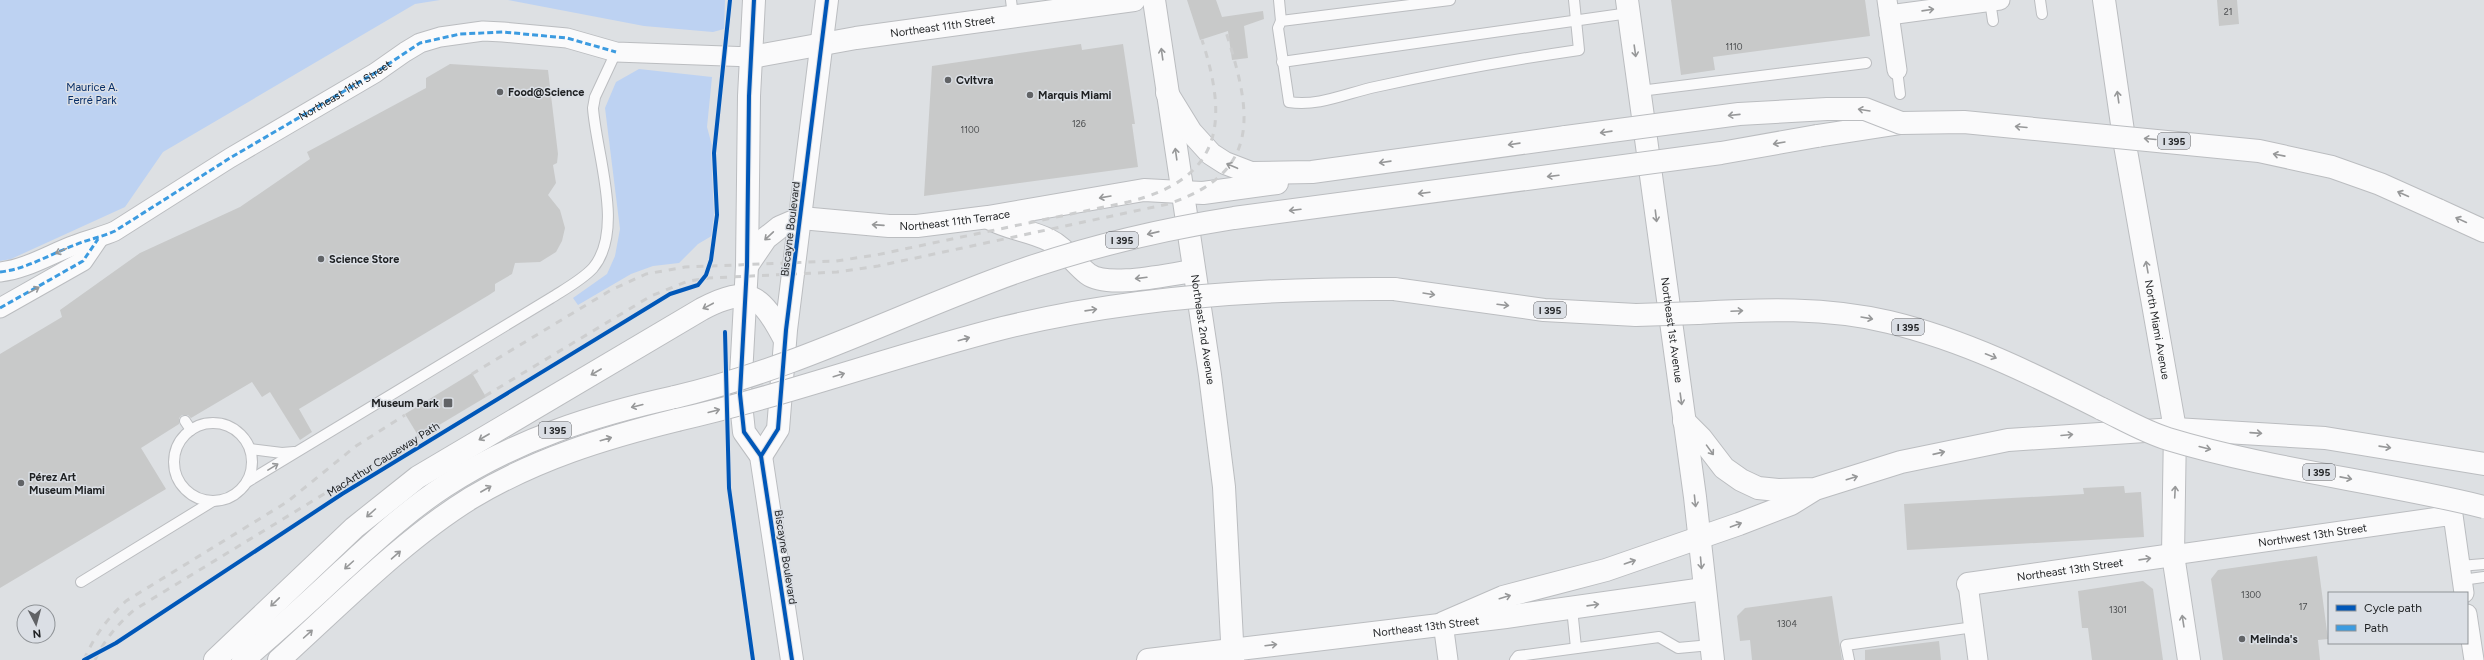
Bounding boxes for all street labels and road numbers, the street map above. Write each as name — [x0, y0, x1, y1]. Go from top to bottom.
street label: Northeast 11th Street — [889, 13, 996, 40]
street label: Northeast 11th Street — [296, 58, 394, 123]
road number: I 395 — [2158, 133, 2190, 149]
street label: Biscayne Boulevard — [778, 181, 803, 277]
street label: Northeast 11th Terrace — [900, 207, 1011, 233]
road number: I 395 — [1106, 232, 1138, 248]
street label: Northeast 2nd Avenue — [1188, 273, 1217, 385]
street label: Northeast 1st Avenue — [1658, 276, 1685, 384]
street label: North Miami Avenue — [2142, 279, 2172, 381]
road number: I 395 — [1534, 302, 1566, 318]
road number: I 395 — [1892, 319, 1924, 335]
street label: MacArthur Causeway Path — [325, 419, 442, 499]
road number: I 395 — [539, 422, 571, 438]
road number: I 395 — [2303, 464, 2335, 480]
street label: Biscayne Boulevard — [772, 509, 799, 605]
street label: Northwest 13th Street — [2257, 521, 2368, 550]
street label: Northeast 13th Street — [2016, 556, 2124, 584]
street label: Northeast 13th Street — [1372, 614, 1480, 640]

